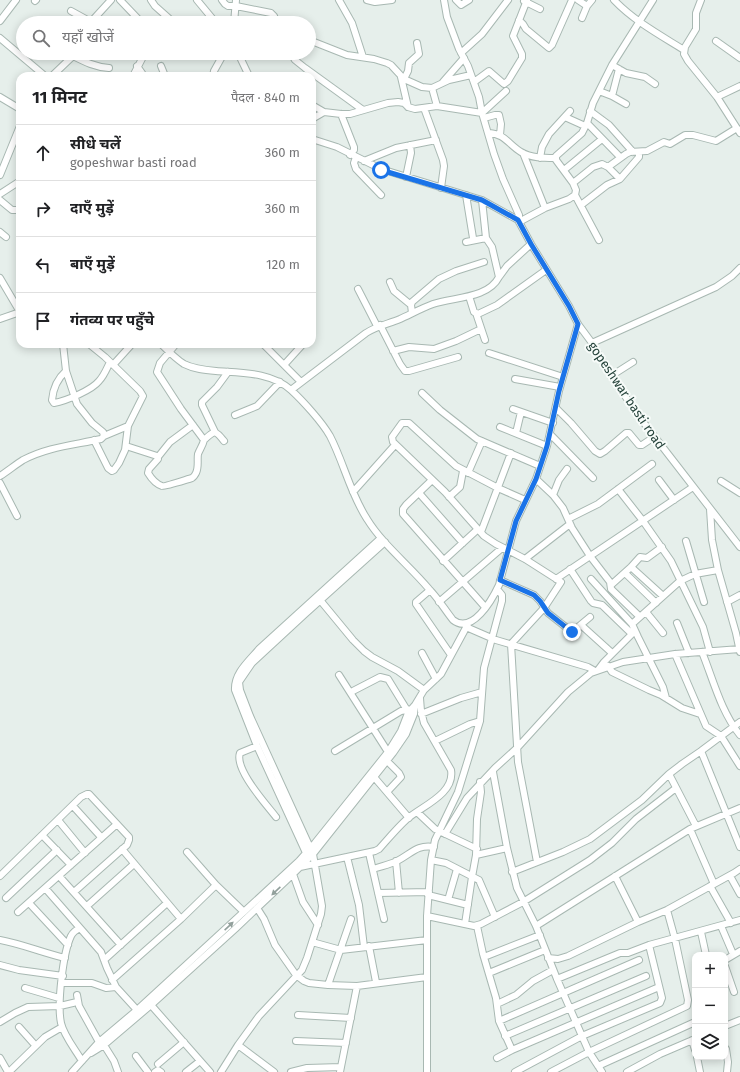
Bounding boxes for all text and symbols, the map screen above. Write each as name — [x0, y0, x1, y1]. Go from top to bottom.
search box — [16, 16, 316, 60]
icon: search — [30, 27, 52, 49]
text: यहाँ खोजें — [62, 28, 114, 46]
text: 11 मिनट — [32, 87, 87, 108]
text: पैदल · 840 m — [231, 90, 300, 105]
text: सीधे चलें — [70, 135, 121, 153]
icon: ahead — [32, 142, 54, 164]
text: 360 m — [265, 145, 300, 160]
text: gopeshwar basti road — [70, 155, 197, 170]
route start — [372, 161, 390, 179]
icon: right — [32, 198, 54, 220]
text: दाएँ मुड़ें — [70, 199, 114, 217]
text: 360 m — [265, 201, 300, 216]
icon: left — [32, 254, 54, 276]
text: बाएँ मुड़ें — [70, 255, 115, 273]
text: 120 m — [266, 257, 300, 272]
icon: arrive — [32, 310, 54, 332]
text: गंतव्य पर पहुँचे — [70, 311, 154, 329]
street label: gopeshwar basti road — [585, 339, 668, 452]
route end — [563, 623, 581, 641]
one-way arrow — [271, 886, 280, 895]
one-way arrow — [224, 921, 234, 930]
map controls — [692, 952, 728, 1060]
button: + — [692, 952, 728, 988]
button: − — [692, 988, 728, 1024]
button: layers — [692, 1024, 728, 1060]

